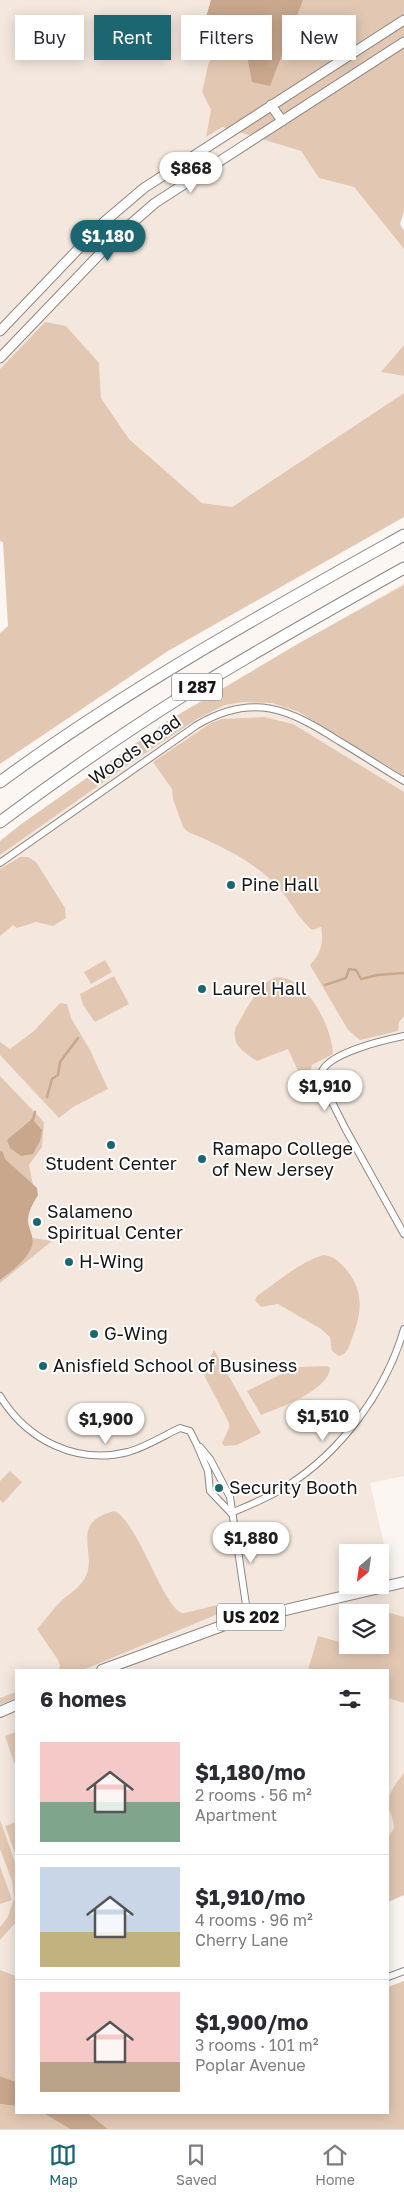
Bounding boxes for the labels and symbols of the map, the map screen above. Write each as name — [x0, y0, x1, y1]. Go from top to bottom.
pin: $868 — [161, 152, 221, 194]
pin: $1,180 — [67, 220, 149, 262]
road number: I 287 — [172, 674, 222, 700]
street label: Woods Road — [84, 709, 185, 789]
place label: Pine Hall — [241, 873, 319, 895]
marker: Pine Hall — [225, 879, 237, 891]
place label: Laurel Hall — [212, 977, 307, 999]
marker: Laurel Hall — [196, 983, 208, 995]
pin: $1,910 — [284, 1070, 366, 1112]
place label: Ramapo College of New Jersey — [212, 1137, 353, 1180]
marker: Student Center — [105, 1139, 117, 1151]
place label: Student Center — [45, 1152, 177, 1174]
marker: Ramapo College of New Jersey — [196, 1153, 208, 1165]
place label: Salameno Spiritual Center — [47, 1200, 183, 1243]
marker: Salameno Spiritual Center — [31, 1216, 43, 1228]
place label: H-Wing — [79, 1250, 144, 1272]
marker: H-Wing — [63, 1256, 75, 1268]
place label: G-Wing — [104, 1322, 168, 1344]
marker: G-Wing — [88, 1328, 100, 1340]
place label: Anisfield School of Business — [53, 1354, 297, 1376]
marker: Anisfield School of Business — [37, 1360, 49, 1372]
pin: $1,510 — [282, 1400, 364, 1442]
pin: $1,900 — [65, 1402, 147, 1445]
place label: Security Booth — [229, 1476, 358, 1498]
marker: Security Booth — [213, 1482, 225, 1494]
pin: $1,880 — [210, 1522, 292, 1564]
north arrow — [339, 1544, 389, 1594]
road number: US 202 — [217, 1604, 285, 1630]

